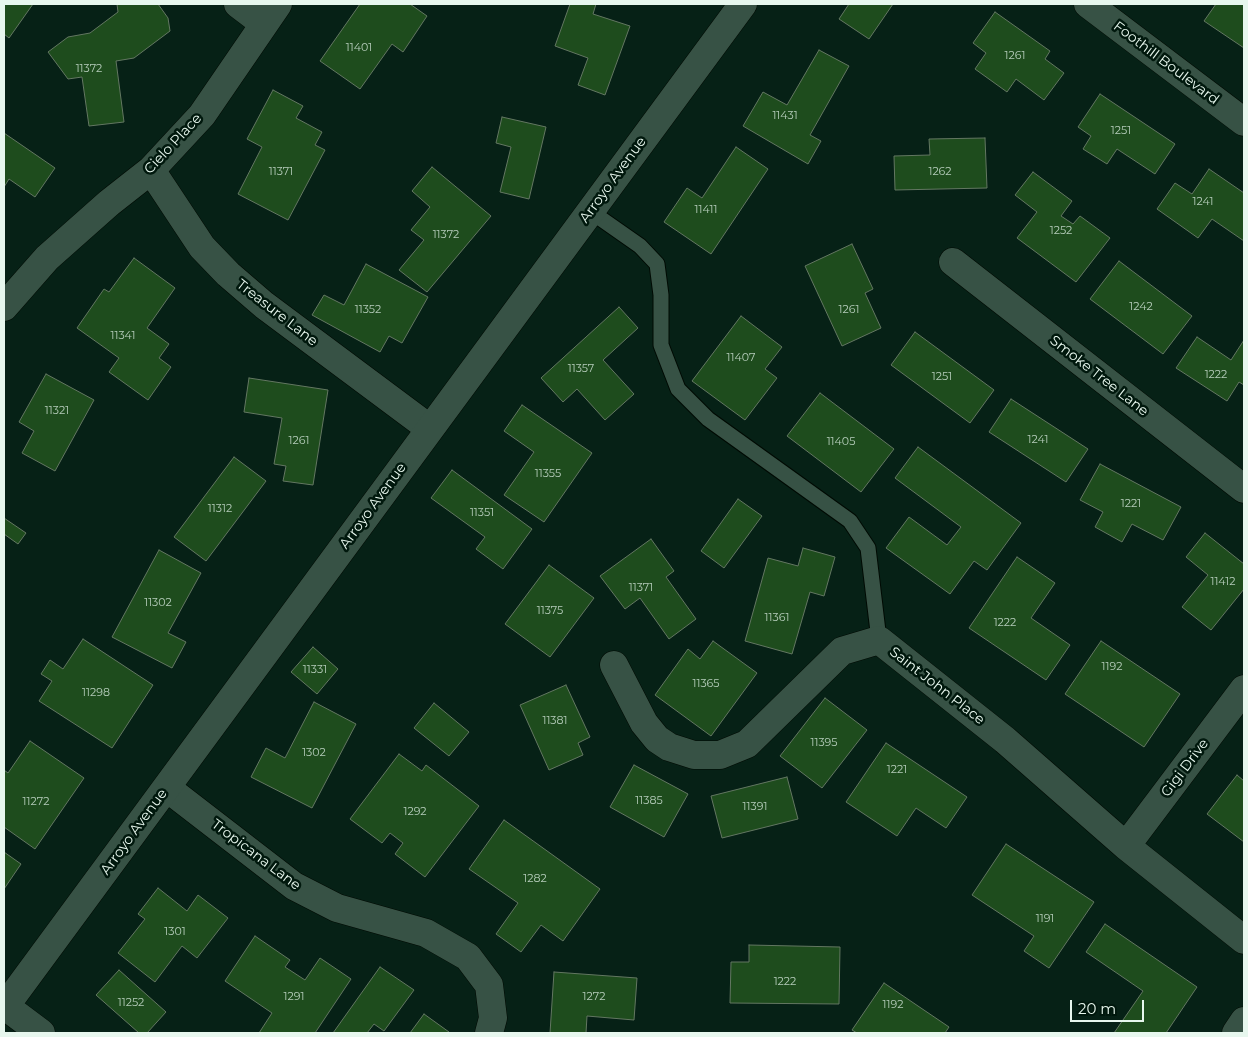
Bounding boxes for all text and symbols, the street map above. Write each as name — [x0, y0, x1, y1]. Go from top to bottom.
street label: Foothill Boulevard — [1110, 18, 1222, 108]
house number: 11401 — [346, 41, 372, 55]
house number: 1261 — [1005, 49, 1025, 63]
house number: 11372 — [76, 62, 102, 76]
house number: 11431 — [772, 109, 798, 123]
street label: Cielo Place — [141, 110, 205, 178]
house number: 1251 — [1111, 124, 1131, 138]
street label: Arroyo Avenue — [576, 134, 650, 226]
house number: 11371 — [269, 165, 293, 179]
house number: 1262 — [928, 165, 952, 179]
house number: 1241 — [1193, 195, 1213, 209]
house number: 11411 — [695, 203, 717, 217]
house number: 1252 — [1050, 224, 1072, 238]
house number: 11372 — [433, 228, 459, 242]
street label: Treasure Lane — [233, 276, 321, 350]
house number: 1242 — [1129, 300, 1153, 314]
house number: 11352 — [355, 303, 381, 317]
house number: 1261 — [839, 303, 859, 317]
house number: 11341 — [110, 329, 136, 343]
street label: Smoke Tree Lane — [1046, 332, 1152, 420]
house number: 11407 — [727, 351, 755, 365]
house number: 11357 — [568, 362, 594, 376]
house number: 1222 — [1205, 368, 1227, 382]
house number: 1251 — [932, 370, 952, 384]
house number: 11321 — [45, 404, 69, 418]
house number: 1241 — [1028, 433, 1048, 447]
house number: 1261 — [289, 434, 309, 448]
house number: 11405 — [827, 435, 855, 449]
street label: Arroyo Avenue — [336, 460, 410, 552]
house number: 11355 — [535, 467, 561, 481]
house number: 1221 — [1121, 497, 1141, 511]
house number: 11312 — [208, 502, 232, 516]
house number: 11351 — [470, 506, 494, 520]
house number: 11412 — [1210, 575, 1236, 589]
house number: 11371 — [629, 581, 653, 595]
house number: 11302 — [144, 596, 172, 610]
house number: 11375 — [537, 604, 563, 618]
house number: 11361 — [765, 611, 789, 625]
house number: 1222 — [994, 616, 1016, 630]
street label: Saint John Place — [886, 644, 988, 728]
house number: 1192 — [1102, 660, 1122, 674]
house number: 11331 — [303, 663, 327, 677]
house number: 11365 — [692, 677, 720, 691]
house number: 11298 — [82, 686, 110, 700]
house number: 11381 — [542, 714, 568, 728]
house number: 11395 — [810, 736, 838, 750]
street label: Gigi Drive — [1158, 736, 1212, 800]
house number: 1302 — [302, 746, 326, 760]
house number: 1221 — [887, 763, 907, 777]
street label: Arroyo Avenue — [97, 786, 171, 878]
house number: 11385 — [635, 794, 663, 808]
house number: 11272 — [23, 795, 49, 809]
house number: 11391 — [743, 800, 767, 814]
house number: 1292 — [403, 805, 427, 819]
street label: Tropicana Lane — [208, 816, 304, 894]
house number: 1282 — [523, 872, 547, 886]
house number: 1191 — [1036, 912, 1054, 926]
house number: 1301 — [164, 925, 186, 939]
house number: 1222 — [774, 975, 796, 989]
house number: 1291 — [284, 990, 304, 1004]
house number: 1272 — [583, 990, 605, 1004]
scale bar — [1073, 990, 1147, 1022]
house number: 11252 — [118, 996, 144, 1010]
house number: 1192 — [883, 998, 903, 1012]
text: 20 m — [1078, 999, 1116, 1018]

